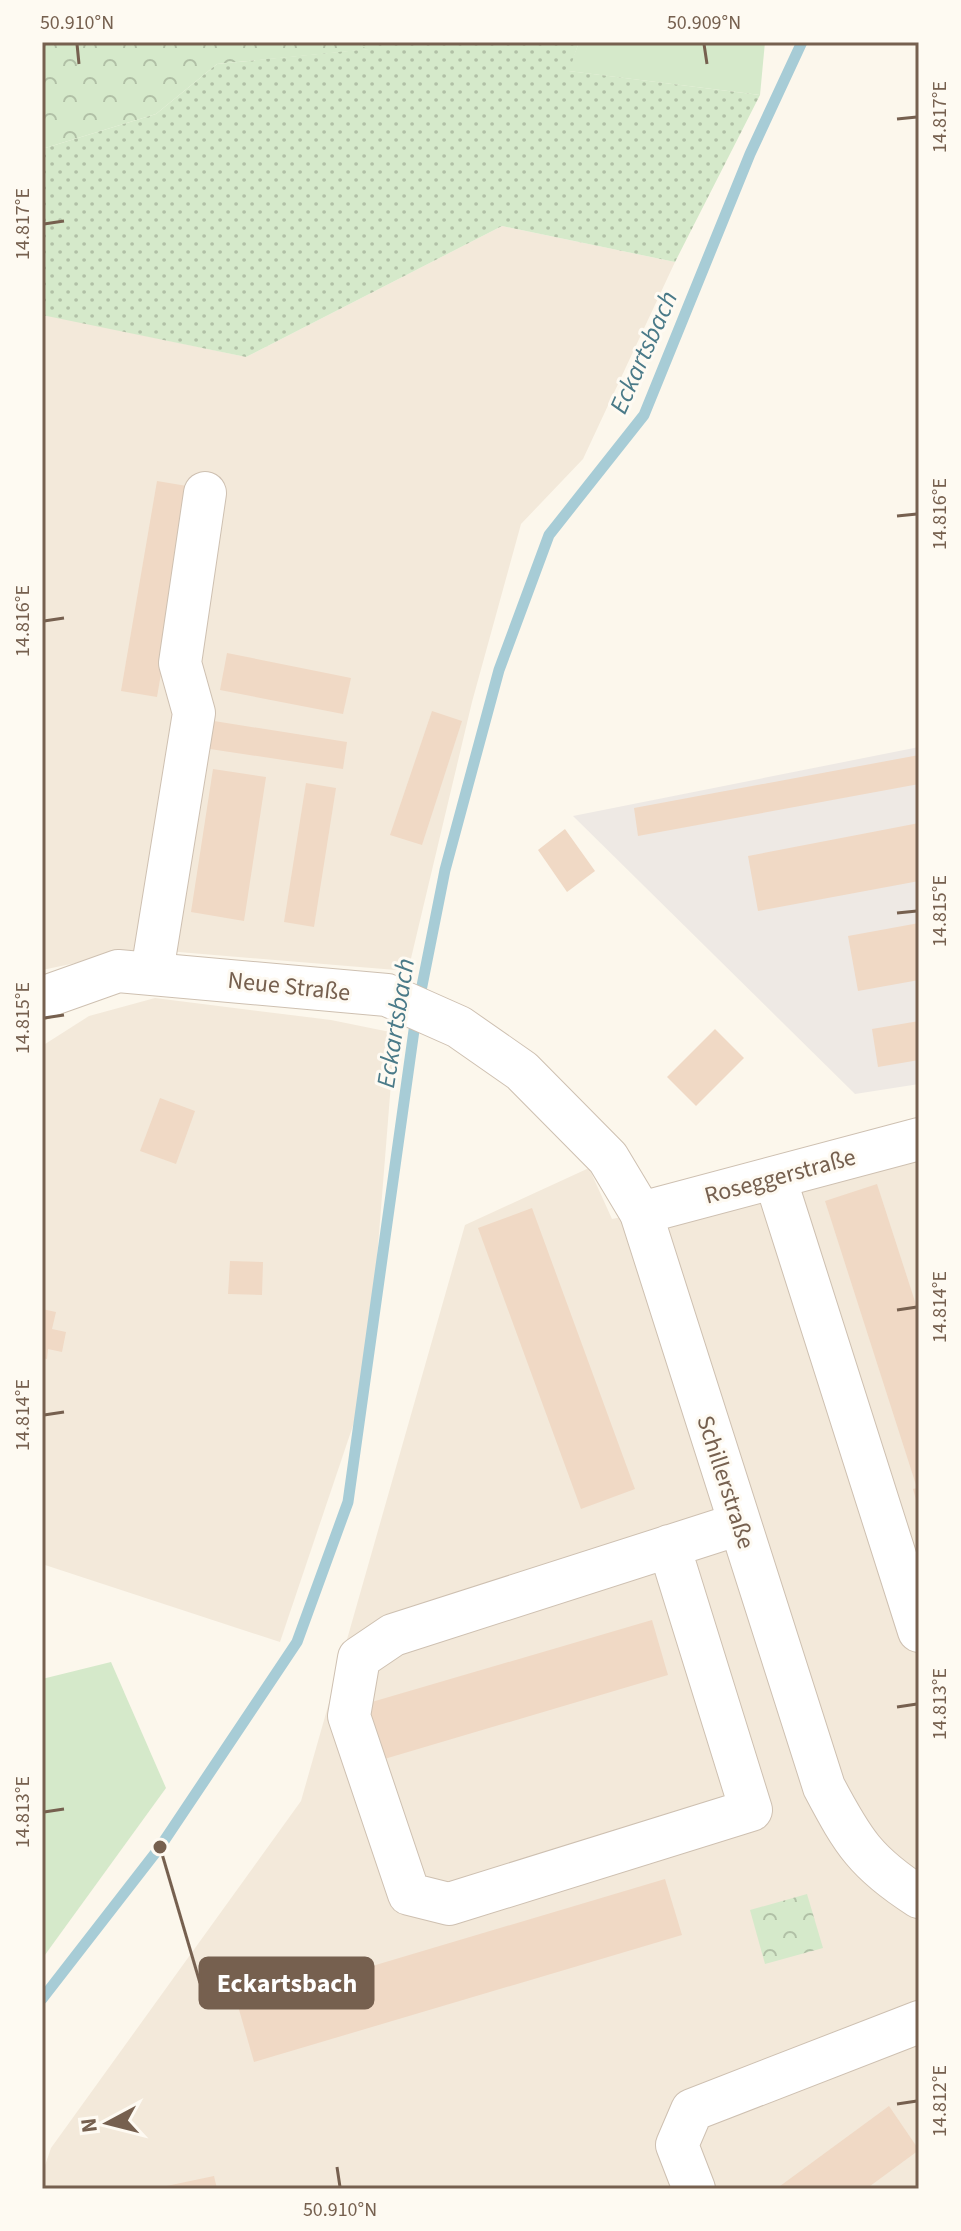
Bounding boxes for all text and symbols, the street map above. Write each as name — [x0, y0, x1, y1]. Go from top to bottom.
text: 50.910°N — [40, 9, 114, 37]
text: 50.909°N — [667, 9, 741, 37]
text: 14.817°E — [926, 81, 954, 153]
text: 14.817°E — [9, 188, 37, 260]
water label: Eckartsbach — [600, 285, 687, 419]
text: 14.816°E — [926, 478, 954, 550]
text: 14.816°E — [9, 585, 37, 657]
text: 14.815°E — [926, 875, 954, 947]
water label: Eckartsbach — [367, 956, 424, 1091]
street label: Neue Straße — [226, 963, 352, 1010]
text: 14.815°E — [9, 982, 37, 1054]
street label: Roseggerstraße — [701, 1139, 860, 1213]
text: 14.814°E — [926, 1271, 954, 1343]
text: 14.814°E — [9, 1379, 37, 1451]
street label: Schillerstraße — [688, 1411, 764, 1553]
text: 14.813°E — [926, 1668, 954, 1740]
text: 14.813°E — [9, 1776, 37, 1848]
callout: Eckartsbach — [200, 1958, 373, 2008]
text: Eckartsbach — [217, 1965, 357, 2002]
text: 14.812°E — [926, 2065, 954, 2137]
north arrow — [68, 2083, 148, 2163]
text: N — [72, 2116, 106, 2135]
text: 50.910°N — [303, 2196, 377, 2224]

